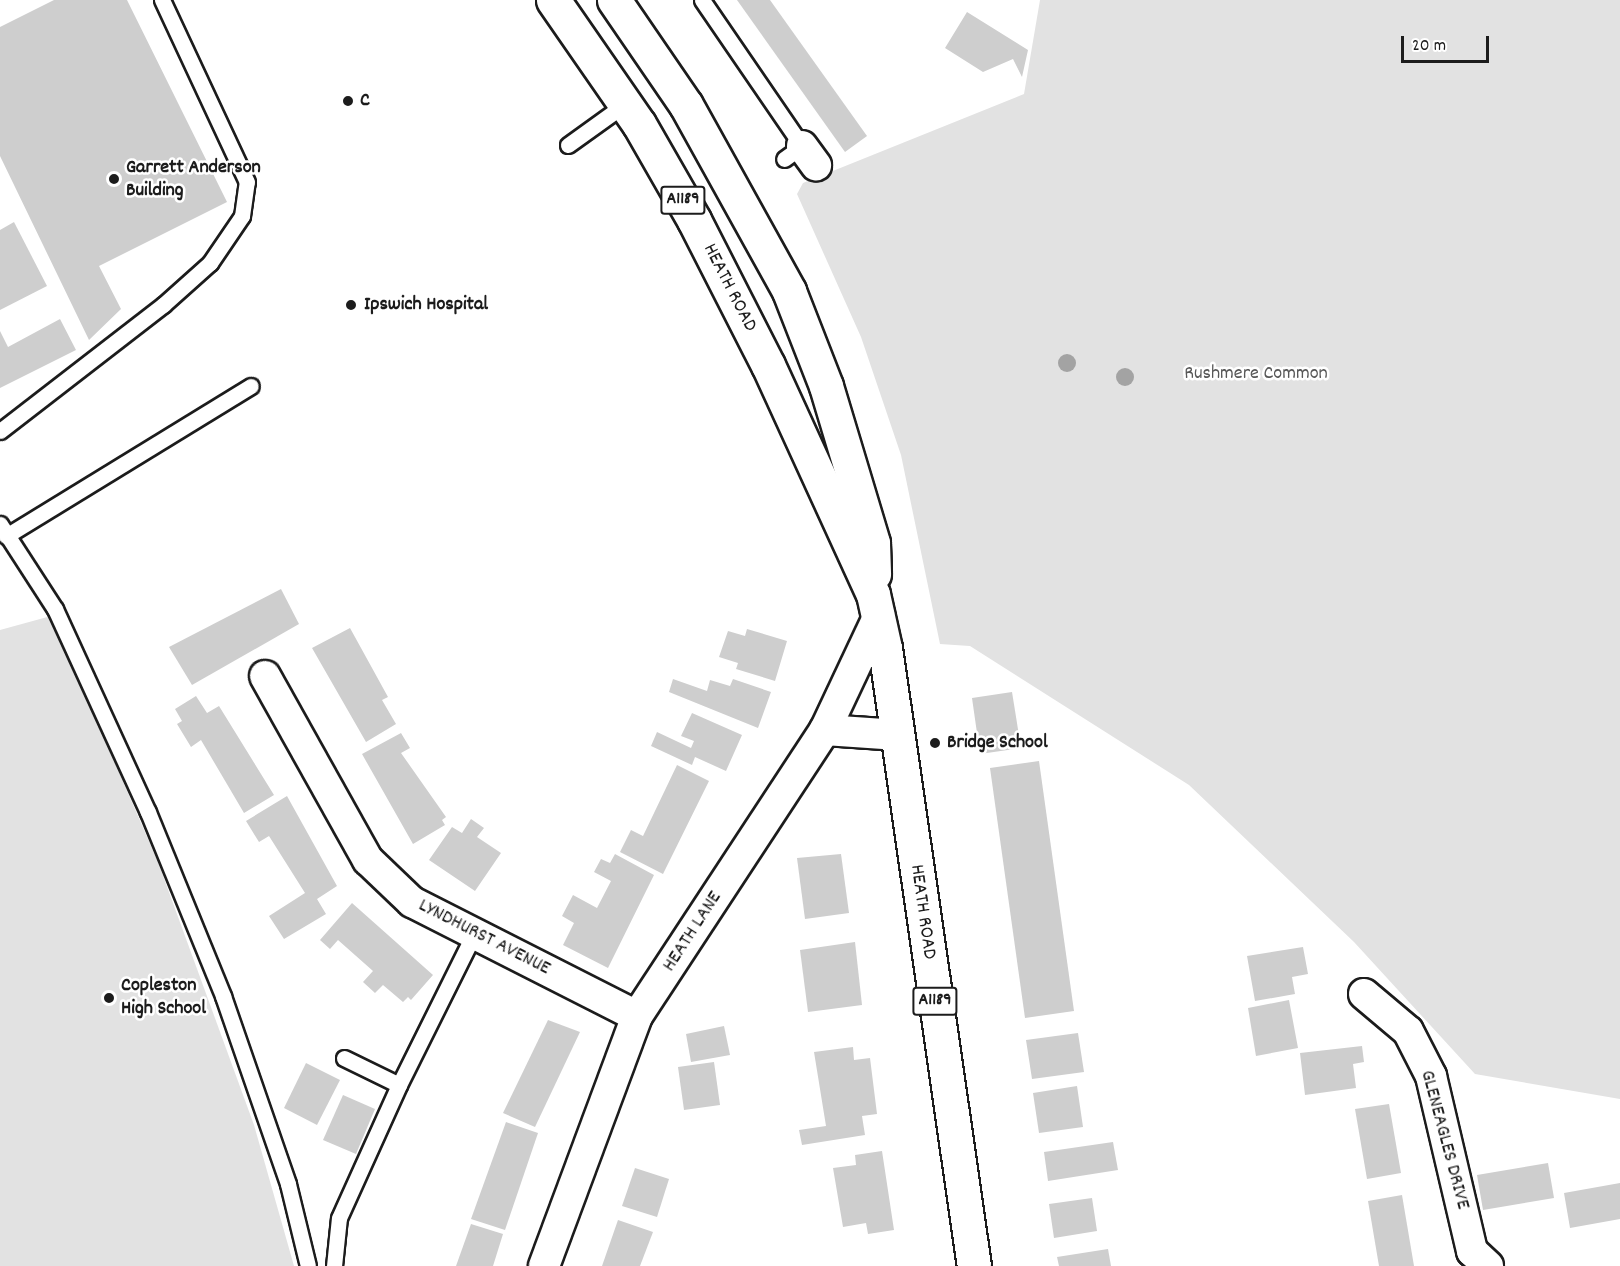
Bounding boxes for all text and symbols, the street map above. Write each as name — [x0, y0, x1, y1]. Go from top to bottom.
scale bar — [1404, 24, 1492, 62]
text: 20 m — [1412, 34, 1446, 59]
place label: C — [360, 89, 370, 113]
marker: C — [341, 94, 355, 108]
place label: Garrett Anderson Building — [126, 156, 261, 203]
marker: Garrett Anderson Building — [107, 172, 121, 186]
road number: A1189 — [659, 185, 707, 215]
street label: HEATH ROAD — [697, 240, 761, 336]
place label: Ipswich Hospital — [364, 293, 488, 317]
marker: Ipswich Hospital — [342, 296, 360, 314]
park label: Rushmere Common — [1184, 362, 1328, 386]
place label: Bridge School — [947, 731, 1048, 755]
marker: Bridge School — [928, 736, 942, 750]
street label: HEATH ROAD — [903, 863, 941, 961]
street label: HEATH LANE — [658, 887, 728, 977]
street label: LYNDHURST AVENUE — [414, 894, 554, 982]
place label: Copleston High School — [121, 975, 206, 1022]
road number: A1189 — [911, 986, 959, 1016]
marker: Copleston High School — [102, 991, 116, 1005]
street label: GLENEAGLES DRIVE — [1414, 1068, 1474, 1212]

